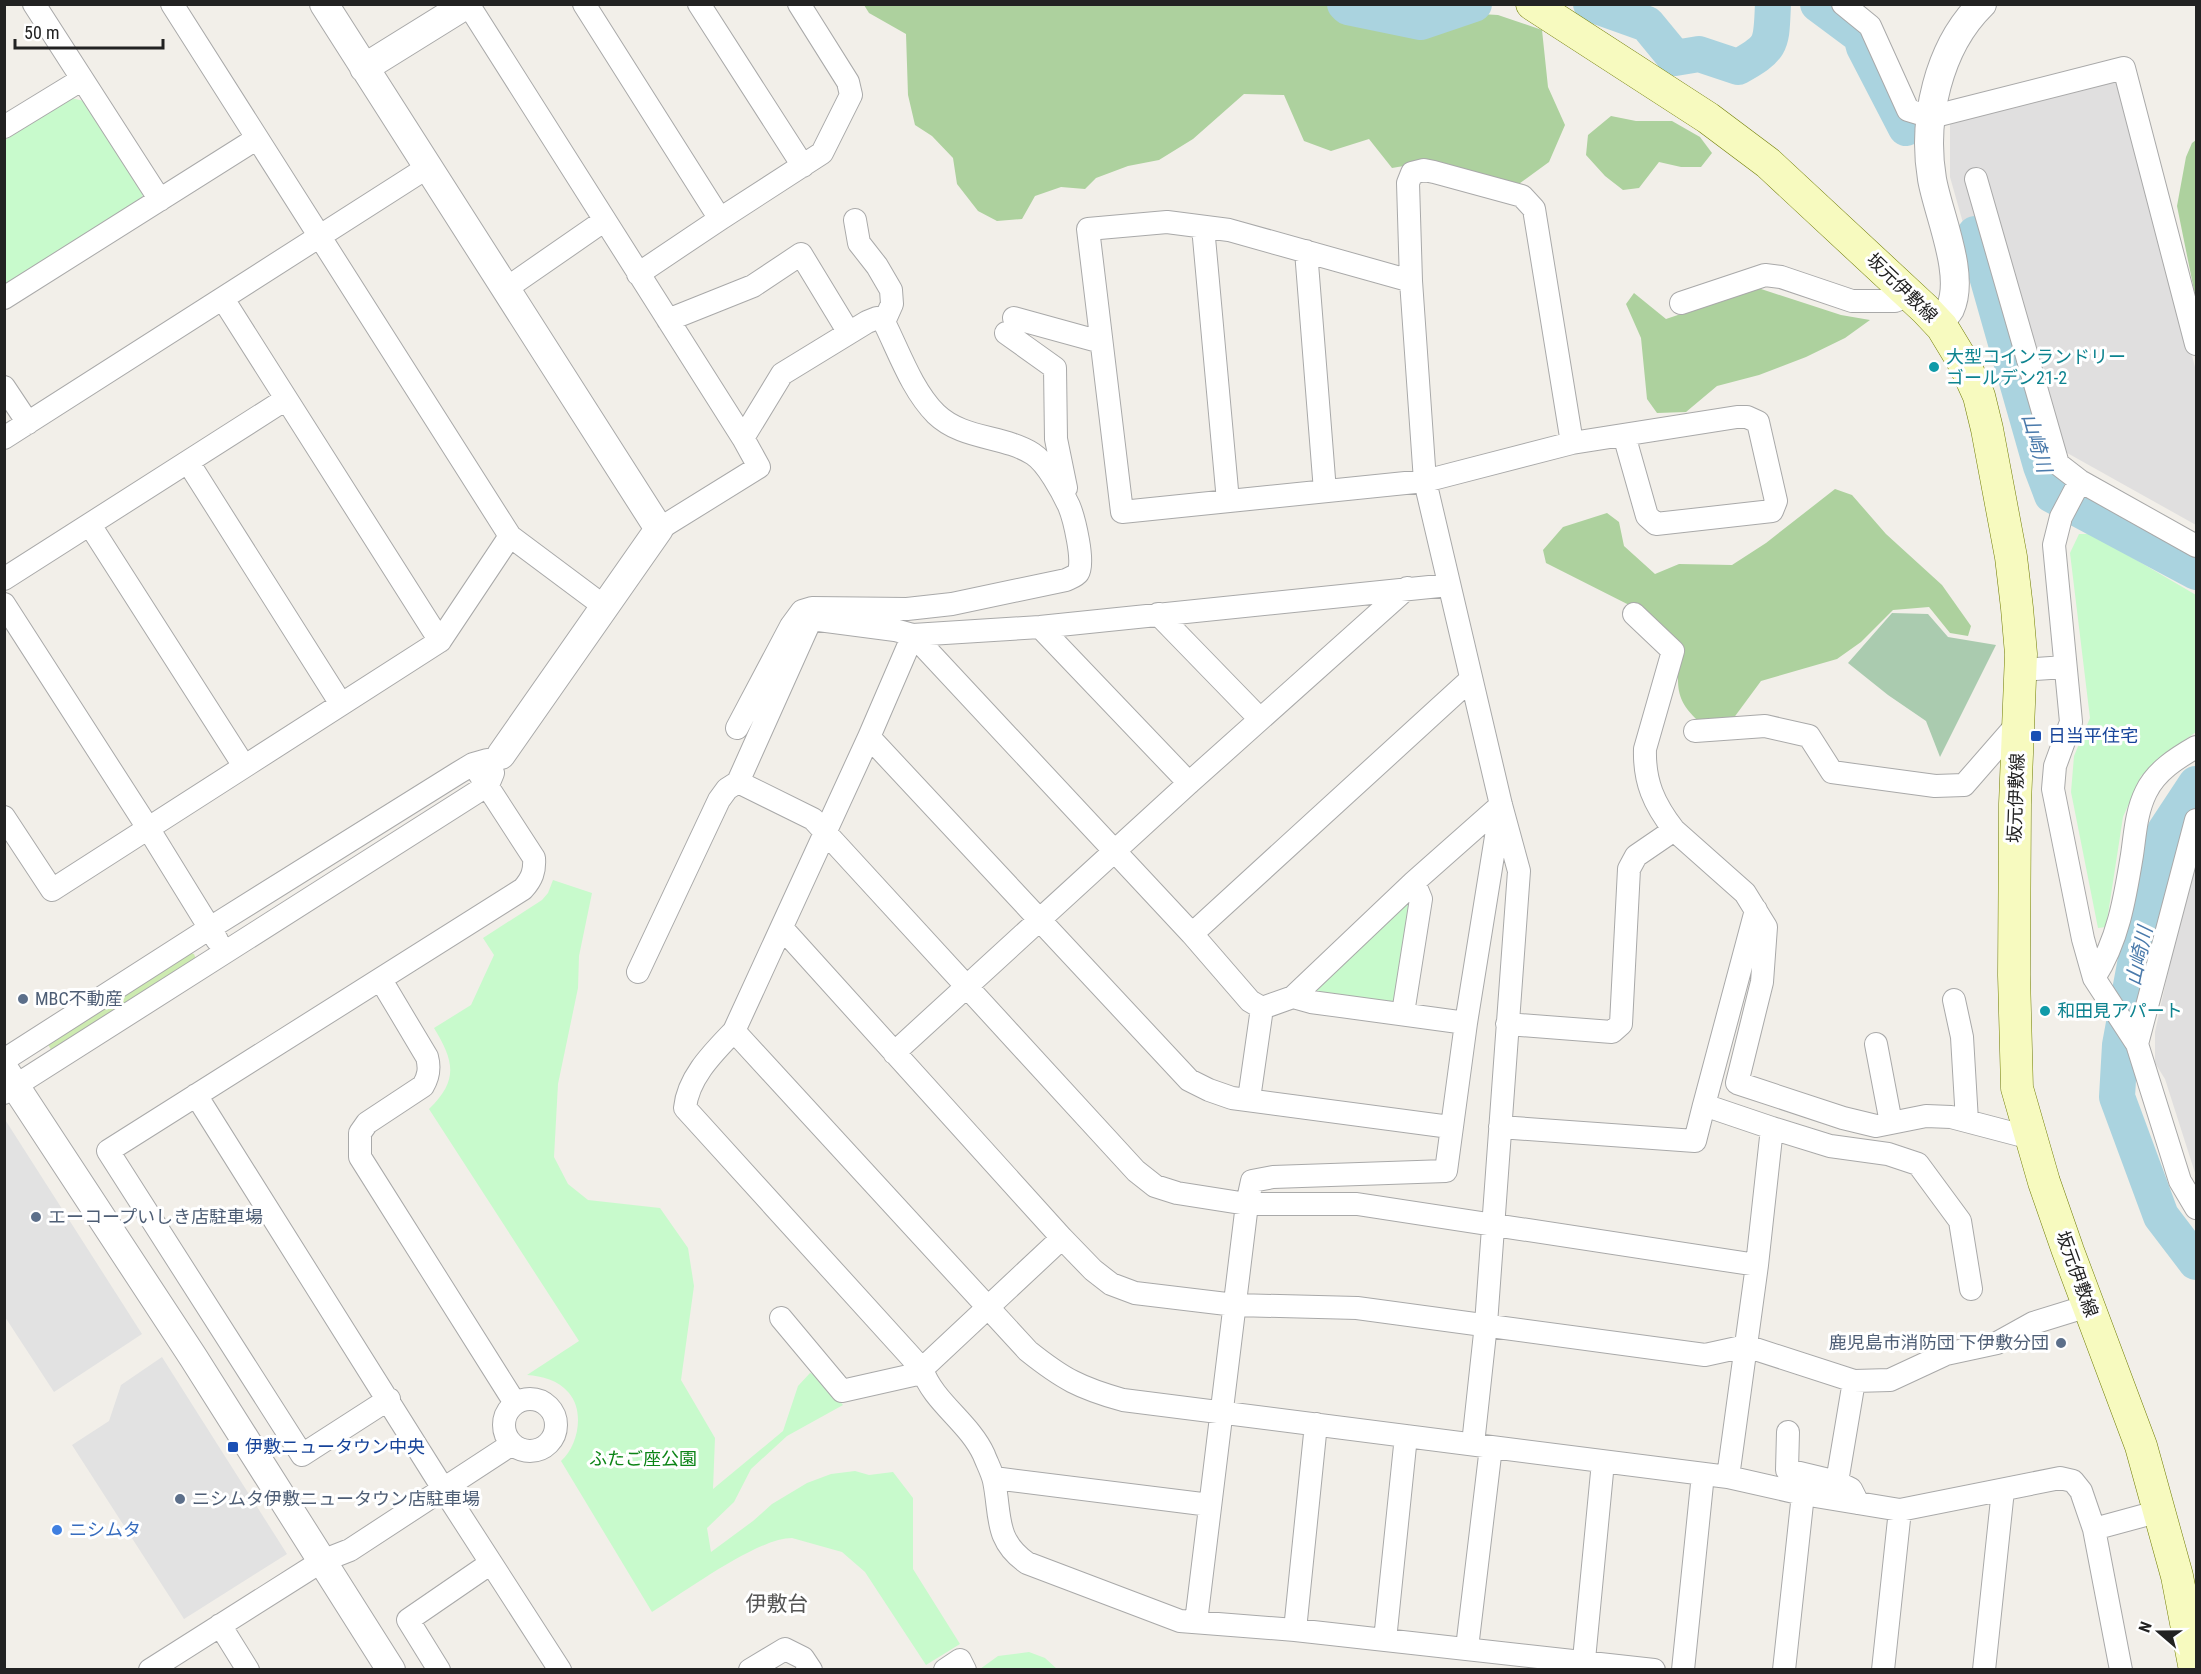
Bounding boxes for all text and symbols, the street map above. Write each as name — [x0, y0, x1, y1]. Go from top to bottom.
scale bar — [15, 12, 164, 50]
text: 50 m — [24, 22, 59, 43]
street label: 坂元伊敷線 — [1863, 249, 1942, 326]
place label: 大型コインランドリー ゴールデン21-2 — [1946, 346, 2126, 388]
marker: 大型コインランドリー ゴールデン21-2 — [1927, 360, 1941, 374]
water label: 山崎川 — [2017, 411, 2057, 477]
place label: 日当平住宅 — [2048, 725, 2138, 746]
marker: 日当平住宅 — [2029, 729, 2043, 743]
street label: 坂元伊敷線 — [2003, 753, 2028, 843]
water label: 山崎川 — [2121, 922, 2157, 988]
place label: MBC不動産 — [35, 988, 123, 1009]
marker: MBC不動産 — [16, 992, 30, 1006]
place label: 和田見アパート — [2057, 1000, 2183, 1021]
marker: 和田見アパート — [2038, 1004, 2052, 1018]
place label: エーコープいしき店駐車場 — [48, 1206, 263, 1227]
marker: エーコープいしき店駐車場 — [29, 1210, 43, 1224]
street label: 坂元伊敷線 — [2052, 1228, 2103, 1320]
place label: 鹿児島市消防団 下伊敷分団 — [1829, 1332, 2049, 1353]
marker: 鹿児島市消防団 下伊敷分団 — [2054, 1336, 2068, 1350]
place label: 伊敷ニュータウン中央 — [245, 1436, 425, 1457]
marker: 伊敷ニュータウン中央 — [226, 1440, 240, 1454]
park label: ふたご座公園 — [589, 1448, 697, 1469]
place label: ニシムタ伊敷ニュータウン店駐車場 — [192, 1488, 480, 1509]
marker: ニシムタ伊敷ニュータウン店駐車場 — [173, 1492, 187, 1506]
place label: ニシムタ — [69, 1519, 141, 1540]
marker: ニシムタ — [50, 1523, 64, 1537]
district label: 伊敷台 — [746, 1592, 809, 1616]
north arrow — [2129, 1602, 2189, 1662]
text: N — [2135, 1619, 2156, 1635]

